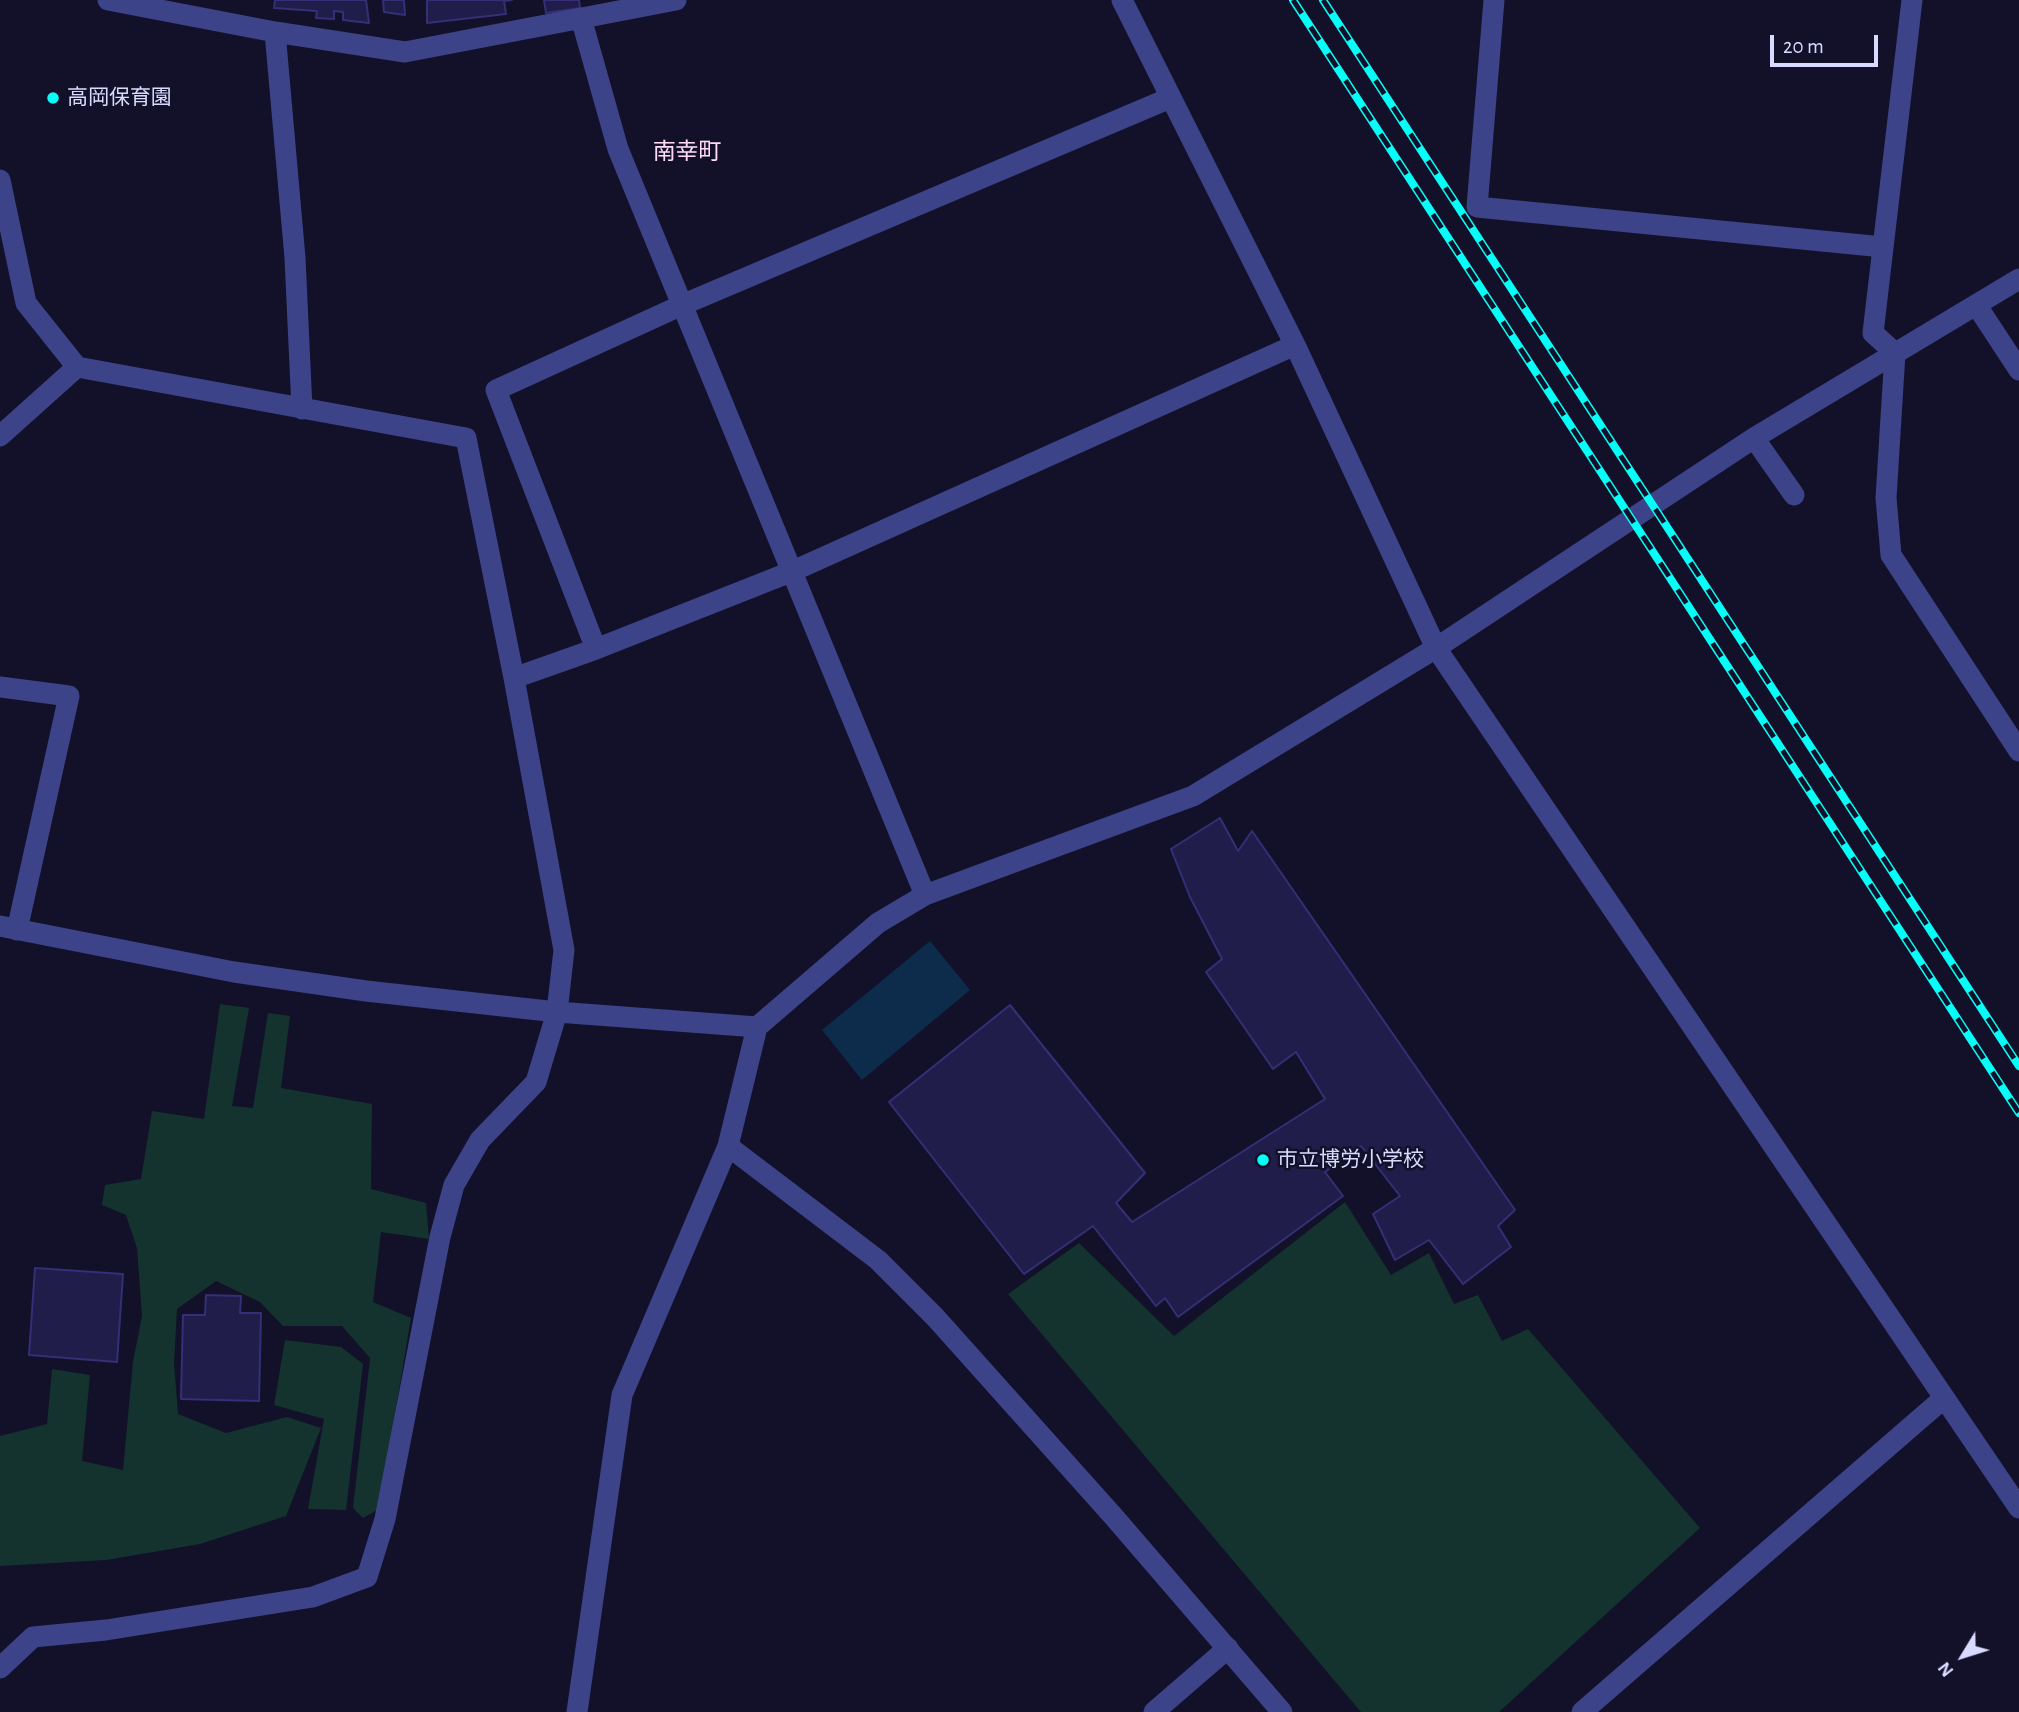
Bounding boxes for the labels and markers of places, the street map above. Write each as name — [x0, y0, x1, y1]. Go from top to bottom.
place label: 高岡保育園 — [67, 85, 172, 111]
marker: 高岡保育園 — [45, 90, 61, 106]
place label: 市立博労小学校 — [1277, 1147, 1424, 1173]
marker: 市立博労小学校 — [1255, 1152, 1271, 1168]

